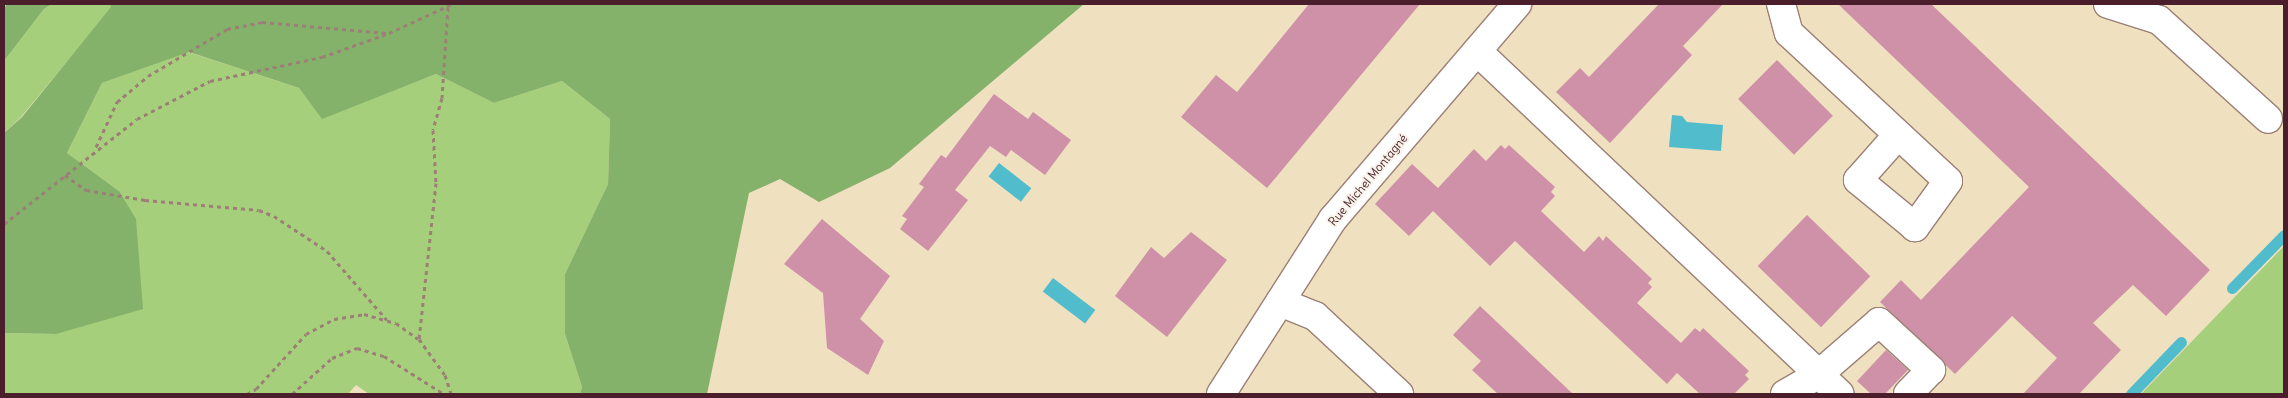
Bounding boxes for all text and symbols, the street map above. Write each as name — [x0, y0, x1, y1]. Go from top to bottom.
street label: Rue Michel Montagné — [1325, 131, 1411, 229]

